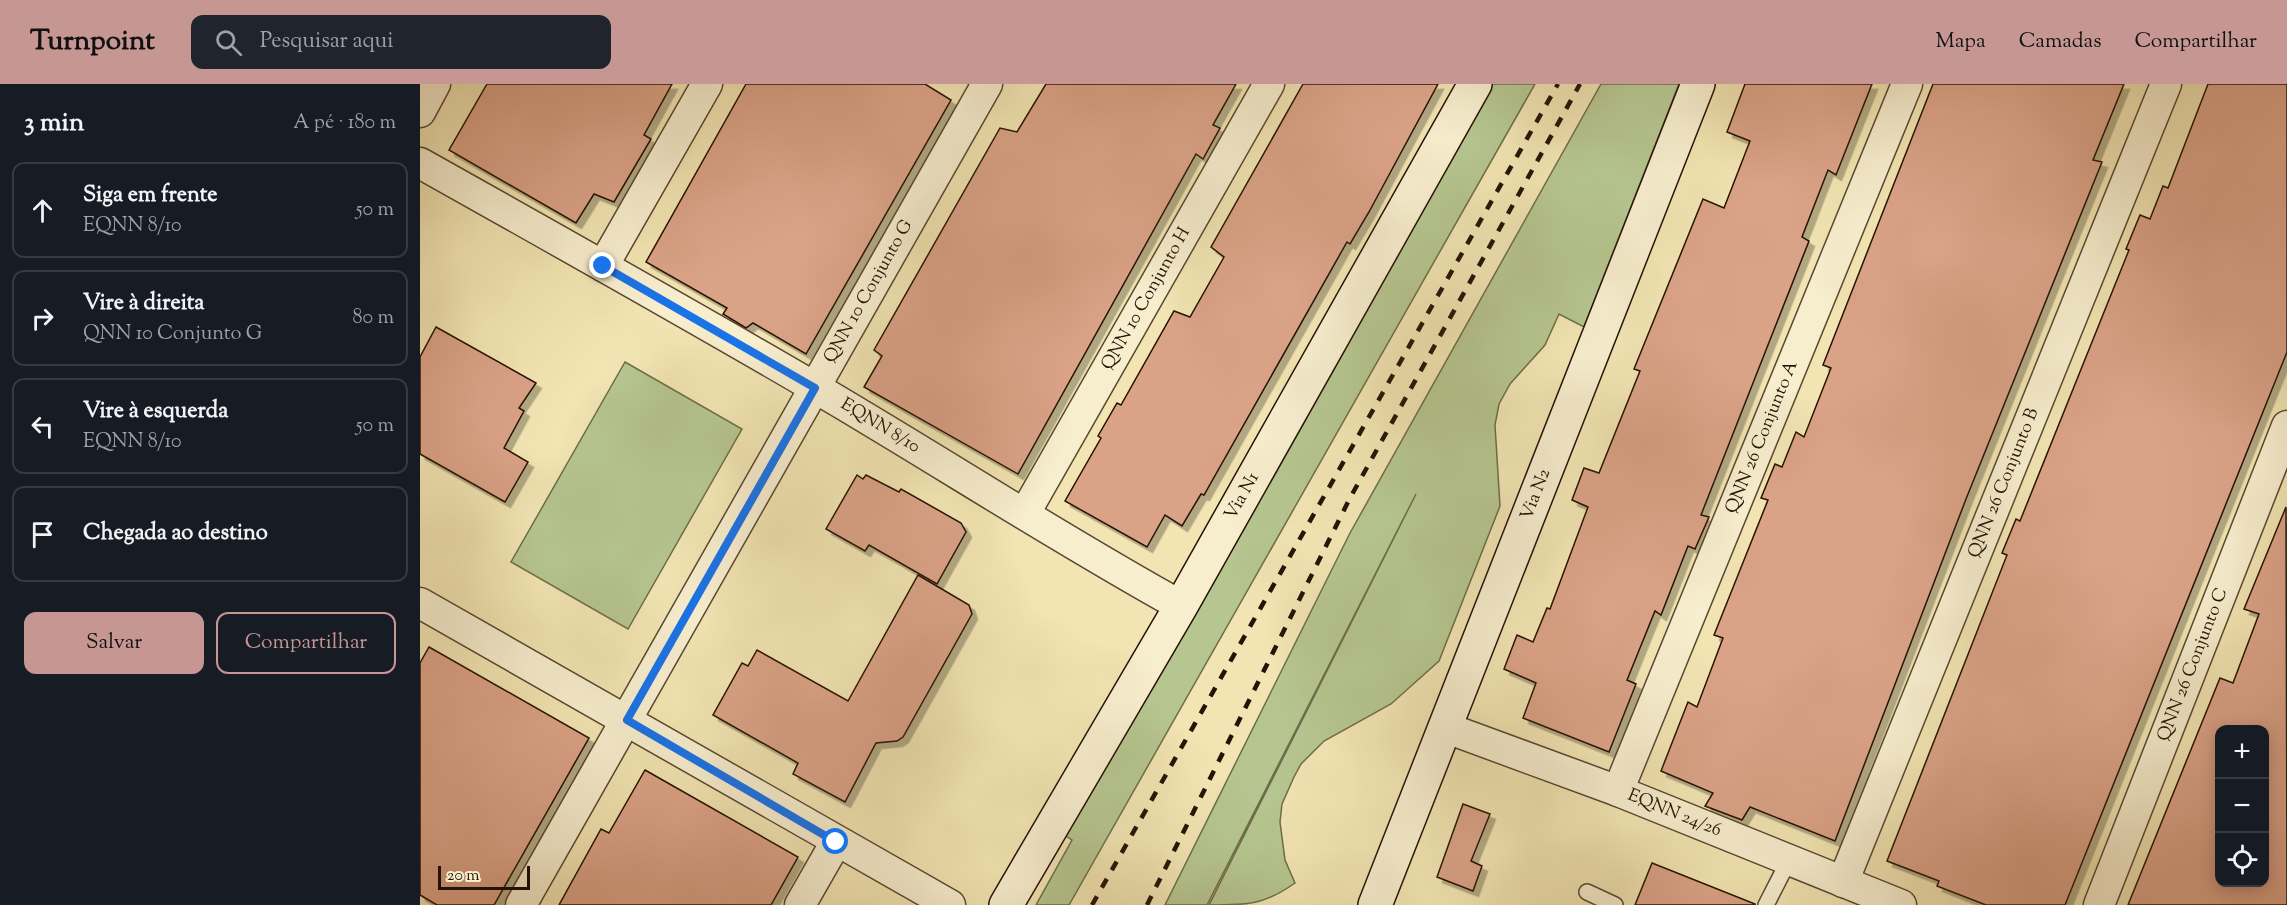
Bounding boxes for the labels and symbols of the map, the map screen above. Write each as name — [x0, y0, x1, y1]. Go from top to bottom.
street label: QNN 10 Conjunto G — [818, 215, 920, 368]
street label: QNN 10 Conjunto H — [1096, 223, 1198, 376]
route end — [589, 252, 615, 278]
street label: QNN 26 Conjunto A — [1720, 357, 1806, 518]
street label: EQNN 8/10 — [835, 392, 925, 460]
street label: QNN 26 Conjunto B — [1962, 404, 2046, 562]
street label: Via N2 — [1515, 465, 1559, 524]
street label: Via N1 — [1219, 468, 1266, 525]
street label: QNN 26 Conjunto C — [2151, 584, 2235, 746]
street label: EQNN 24/26 — [1623, 783, 1725, 844]
route start — [822, 828, 848, 854]
scale bar — [438, 863, 530, 890]

